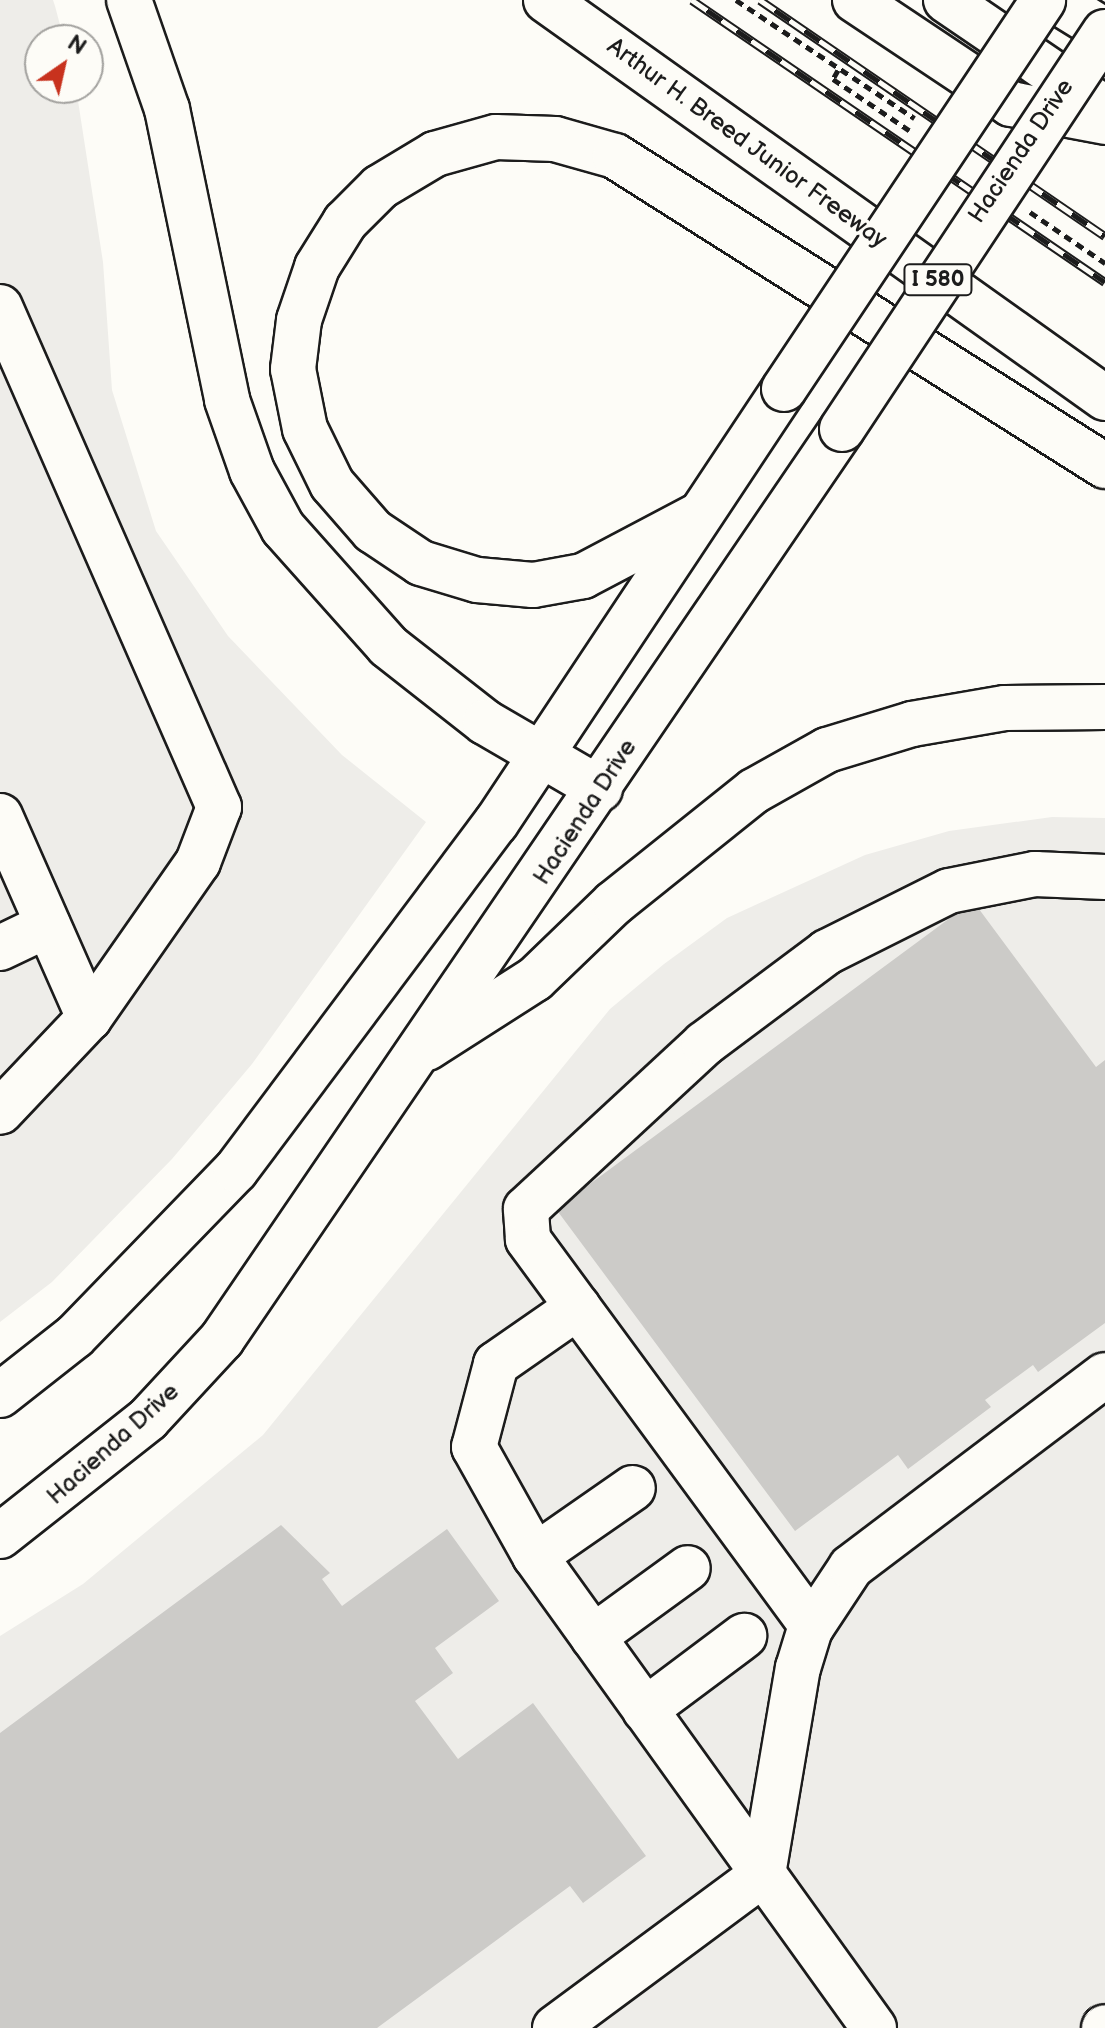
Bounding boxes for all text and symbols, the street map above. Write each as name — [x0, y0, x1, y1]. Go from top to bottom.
north arrow — [24, 24, 104, 104]
text: N — [62, 30, 91, 61]
street label: Arthur H. Breed Junior Freeway — [601, 32, 893, 254]
street label: Hacienda Drive — [962, 74, 1080, 228]
road number: I 580 — [902, 262, 974, 298]
street label: Hacienda Drive — [527, 734, 643, 890]
street label: Hacienda Drive — [41, 1377, 185, 1511]

